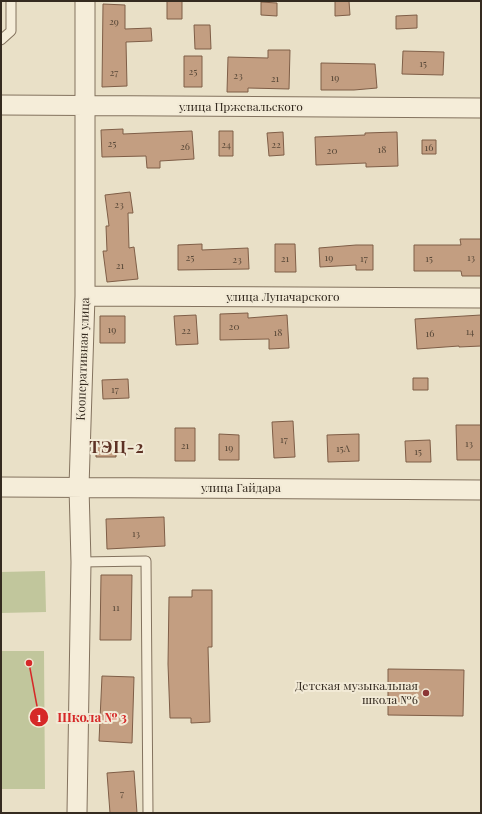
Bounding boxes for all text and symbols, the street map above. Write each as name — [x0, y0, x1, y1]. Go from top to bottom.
house number: 29 — [109, 14, 119, 28]
house number: 15 — [419, 56, 427, 70]
house number: 25 — [189, 64, 197, 78]
house number: 27 — [110, 65, 118, 79]
house number: 23 — [233, 68, 243, 82]
house number: 19 — [331, 70, 339, 84]
house number: 21 — [271, 71, 280, 85]
street label: улица Пржевальского — [178, 98, 303, 114]
house number: 25 — [108, 136, 116, 150]
house number: 24 — [221, 137, 231, 151]
house number: 22 — [271, 137, 281, 151]
house number: 26 — [180, 139, 190, 153]
house number: 16 — [425, 140, 433, 154]
house number: 18 — [378, 142, 386, 156]
house number: 20 — [327, 143, 337, 157]
house number: 23 — [114, 197, 124, 211]
house number: 25 — [186, 250, 194, 264]
house number: 19 — [325, 250, 333, 264]
house number: 13 — [467, 250, 476, 264]
house number: 21 — [281, 251, 290, 265]
house number: 17 — [360, 251, 368, 265]
house number: 15 — [425, 251, 433, 265]
house number: 23 — [232, 252, 242, 266]
house number: 21 — [116, 258, 125, 272]
street label: улица Луначарского — [225, 288, 340, 304]
street label: Кооперативная улица — [72, 297, 92, 421]
house number: 20 — [229, 319, 239, 333]
house number: 19 — [108, 322, 116, 336]
house number: 22 — [181, 323, 191, 337]
house number: 14 — [466, 324, 474, 338]
house number: 18 — [274, 325, 282, 339]
house number: 16 — [426, 326, 434, 340]
house number: 17 — [111, 382, 119, 396]
house number: 17 — [280, 432, 288, 446]
district label: ТЭЦ-2 — [89, 436, 145, 457]
house number: 13 — [465, 436, 474, 450]
house number: 21 — [181, 438, 190, 452]
house number: 19 — [225, 440, 233, 454]
house number: 15А — [336, 441, 351, 455]
house number: 15 — [414, 444, 422, 458]
street label: улица Гайдара — [200, 479, 281, 495]
house number: 13 — [132, 526, 141, 540]
house number: 11 — [112, 600, 120, 614]
place label: Детская музыкальная школа №6 — [295, 677, 419, 707]
marker: Детская музыкальная школа №6 — [421, 688, 431, 698]
callout: Школа № 3 — [29, 705, 135, 730]
text: Школа № 3 — [57, 708, 127, 725]
text: 1 — [37, 709, 42, 725]
house number: 7 — [120, 786, 124, 800]

